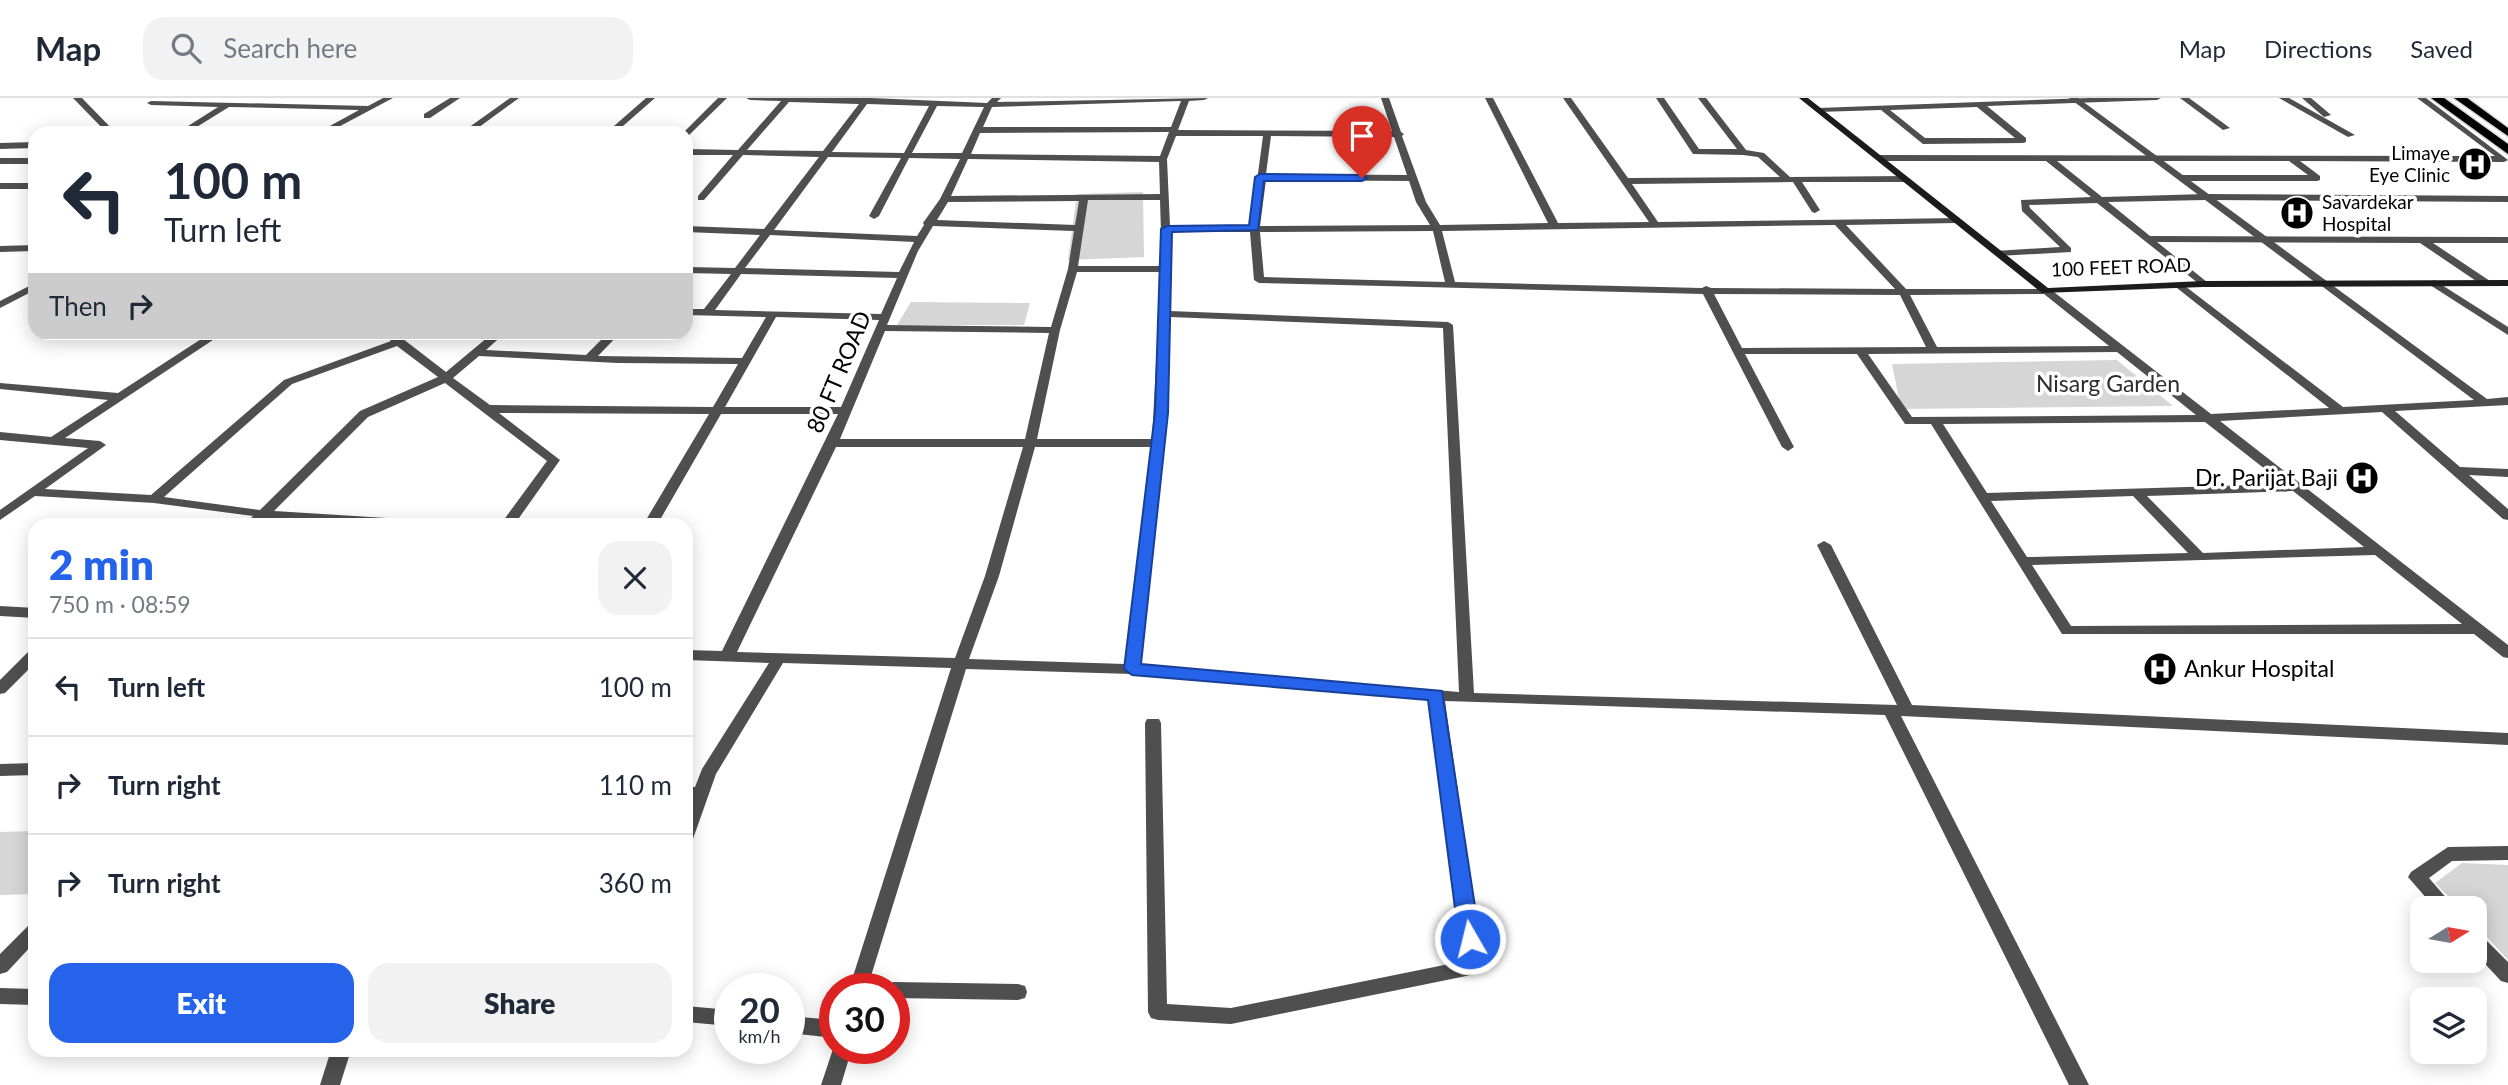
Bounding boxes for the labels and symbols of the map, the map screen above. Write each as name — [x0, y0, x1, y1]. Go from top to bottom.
pin — [1332, 106, 1392, 178]
place label: Limaye Eye Clinic — [2369, 141, 2450, 186]
hospital icon: Limaye Eye Clinic — [2456, 145, 2494, 183]
place label: Savardekar Hospital — [2322, 190, 2414, 235]
hospital icon: Savardekar Hospital — [2278, 194, 2316, 232]
street label: 100 FEET ROAD — [2051, 253, 2191, 280]
street label: 80 FT ROAD — [800, 306, 876, 437]
park label: Nisarg Garden — [2036, 369, 2180, 397]
hospital icon: Dr. Parijat Baji — [2343, 459, 2381, 497]
place label: Dr. Parijat Baji — [2195, 463, 2338, 491]
hospital icon: Ankur Hospital — [2141, 650, 2179, 688]
place label: Ankur Hospital — [2184, 654, 2334, 682]
north arrow — [2410, 896, 2487, 973]
position arrow — [1433, 902, 1507, 976]
speed limit sign: 30 — [819, 973, 910, 1064]

